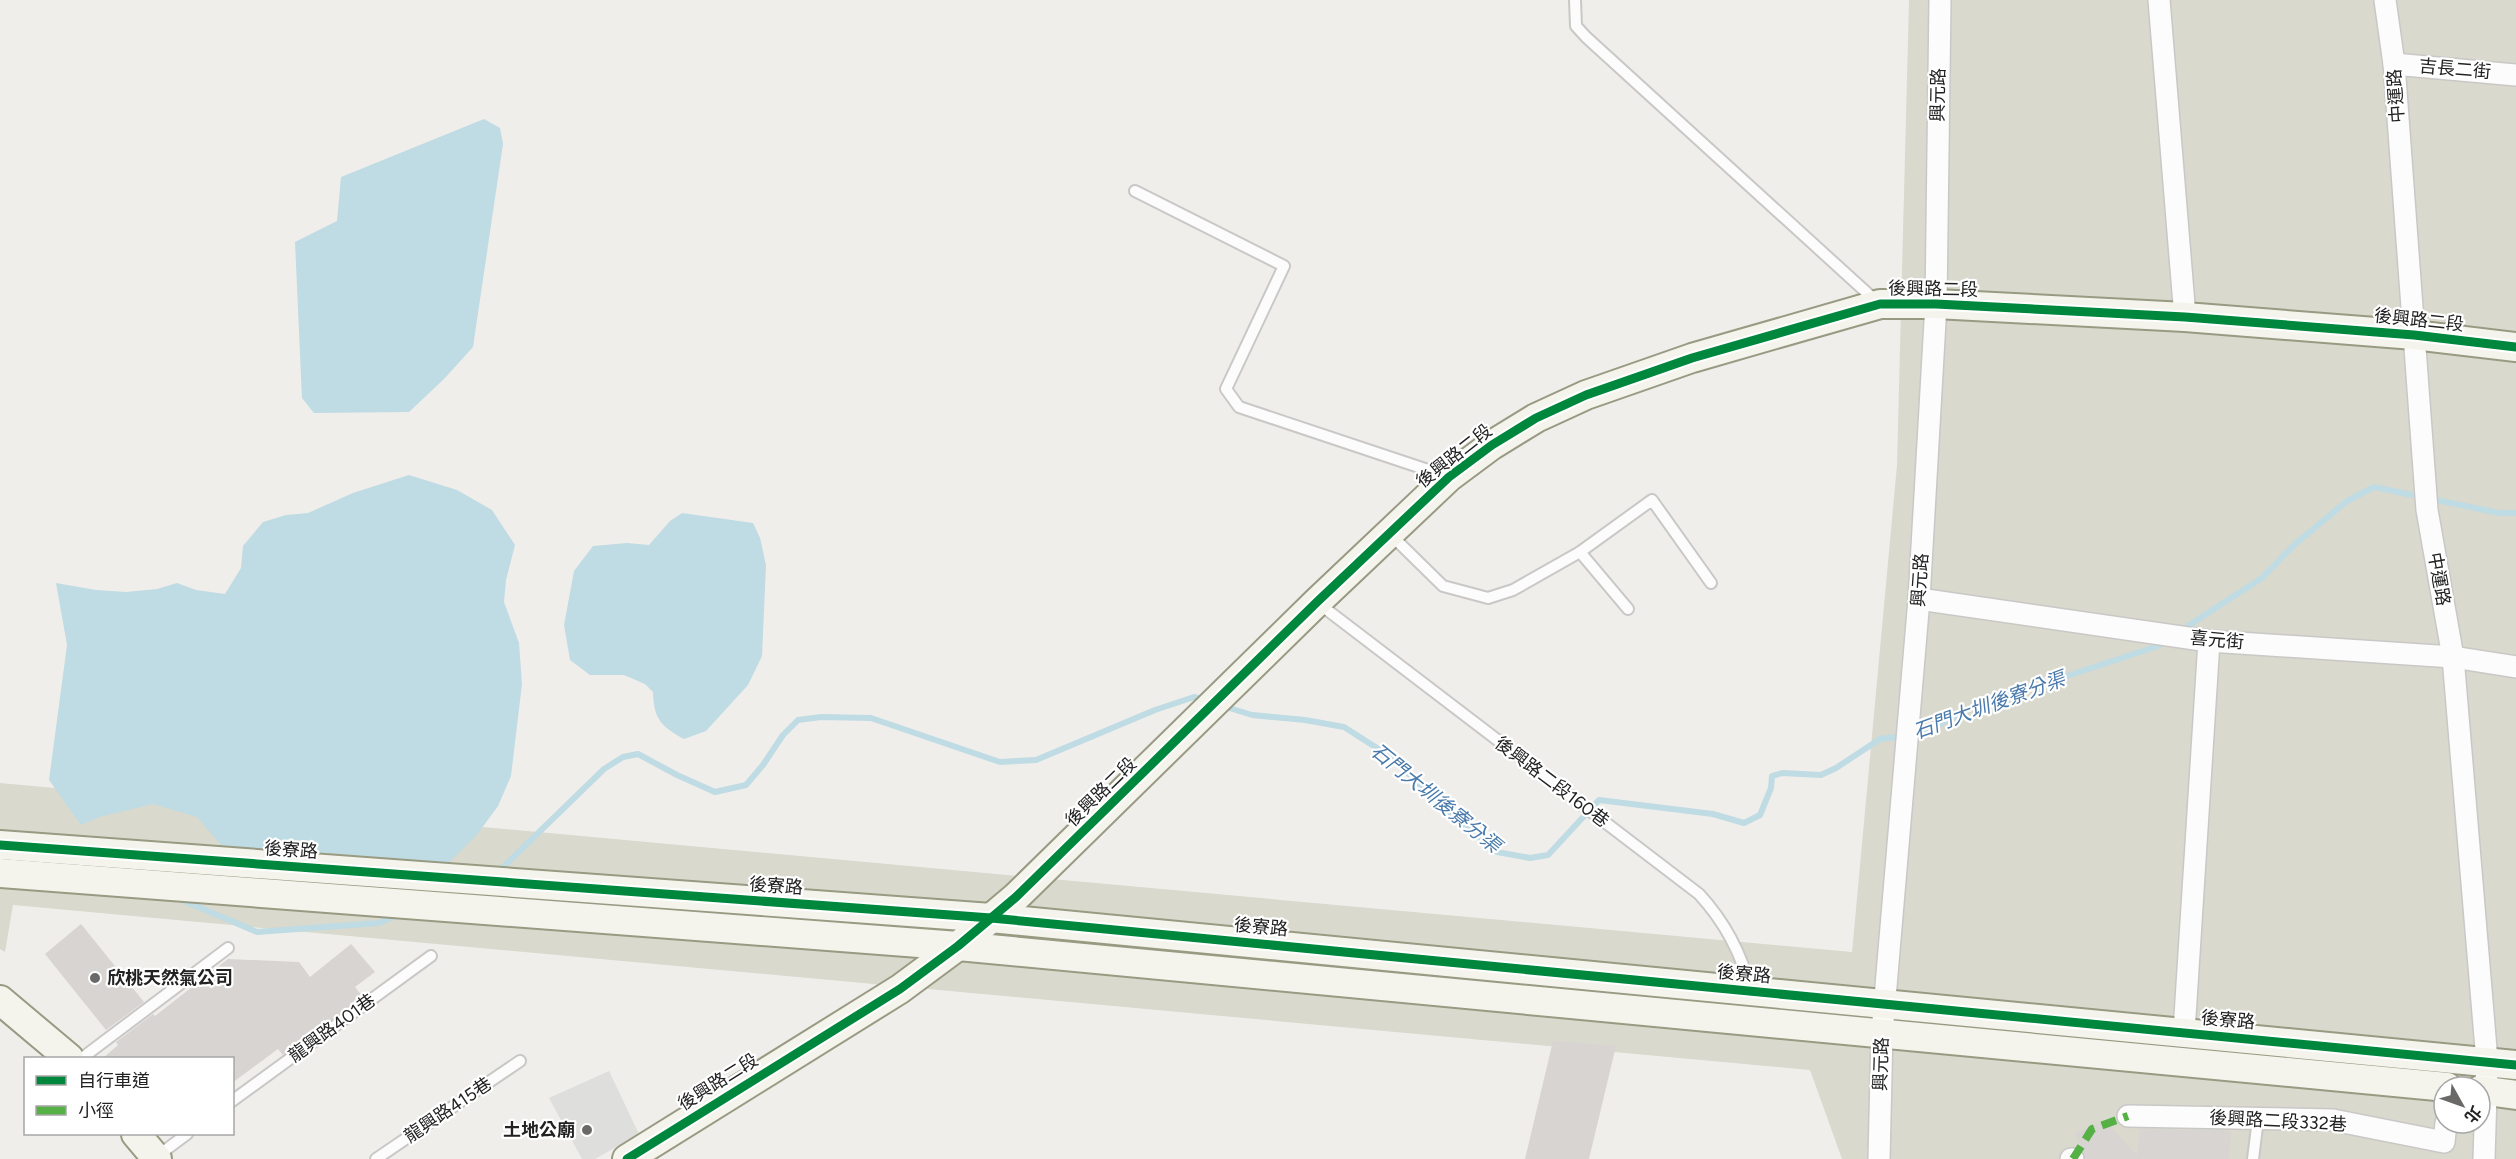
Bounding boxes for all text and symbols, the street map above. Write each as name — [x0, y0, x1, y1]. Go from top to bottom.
street label: 吉長二街 — [2418, 55, 2492, 83]
street label: 興元路 — [1927, 68, 1949, 122]
street label: 中運路 — [2383, 68, 2409, 124]
street label: 後興路二段 — [1888, 277, 1978, 301]
street label: 後興路二段 — [2373, 304, 2465, 336]
street label: 後興路二段 — [1412, 420, 1496, 492]
street label: 中運路 — [2423, 551, 2455, 607]
street label: 興元路 — [1907, 552, 1933, 608]
street label: 喜元街 — [2189, 627, 2245, 653]
water label: 石門大圳後寮分渠 — [1910, 665, 2071, 744]
street label: 後興路二段160巷 — [1491, 732, 1613, 832]
water label: 石門大圳後寮分渠 — [1366, 738, 1508, 860]
street label: 後興路二段 — [1061, 753, 1141, 831]
street label: 後寮路 — [263, 837, 319, 863]
street label: 後寮路 — [748, 873, 804, 899]
street label: 後寮路 — [1233, 914, 1289, 940]
street label: 後寮路 — [1716, 961, 1772, 987]
place label: 欣桃天然氣公司 — [107, 967, 233, 989]
marker: 欣桃天然氣公司 — [88, 971, 102, 985]
street label: 龍興路401巷 — [284, 989, 380, 1067]
street label: 後寮路 — [2200, 1007, 2256, 1033]
street label: 興元路 — [1869, 1037, 1893, 1091]
street label: 後興路二段 — [674, 1049, 762, 1115]
legend — [24, 1057, 234, 1135]
text: 自行車道 — [78, 1070, 150, 1092]
street label: 龍興路415巷 — [400, 1073, 496, 1147]
north arrow — [2432, 1075, 2492, 1135]
text: 小徑 — [78, 1100, 114, 1122]
text: 北 — [2461, 1102, 2486, 1127]
street label: 後興路二段332巷 — [2209, 1106, 2347, 1136]
place label: 土地公廟 — [503, 1119, 575, 1141]
marker: 土地公廟 — [580, 1123, 594, 1137]

